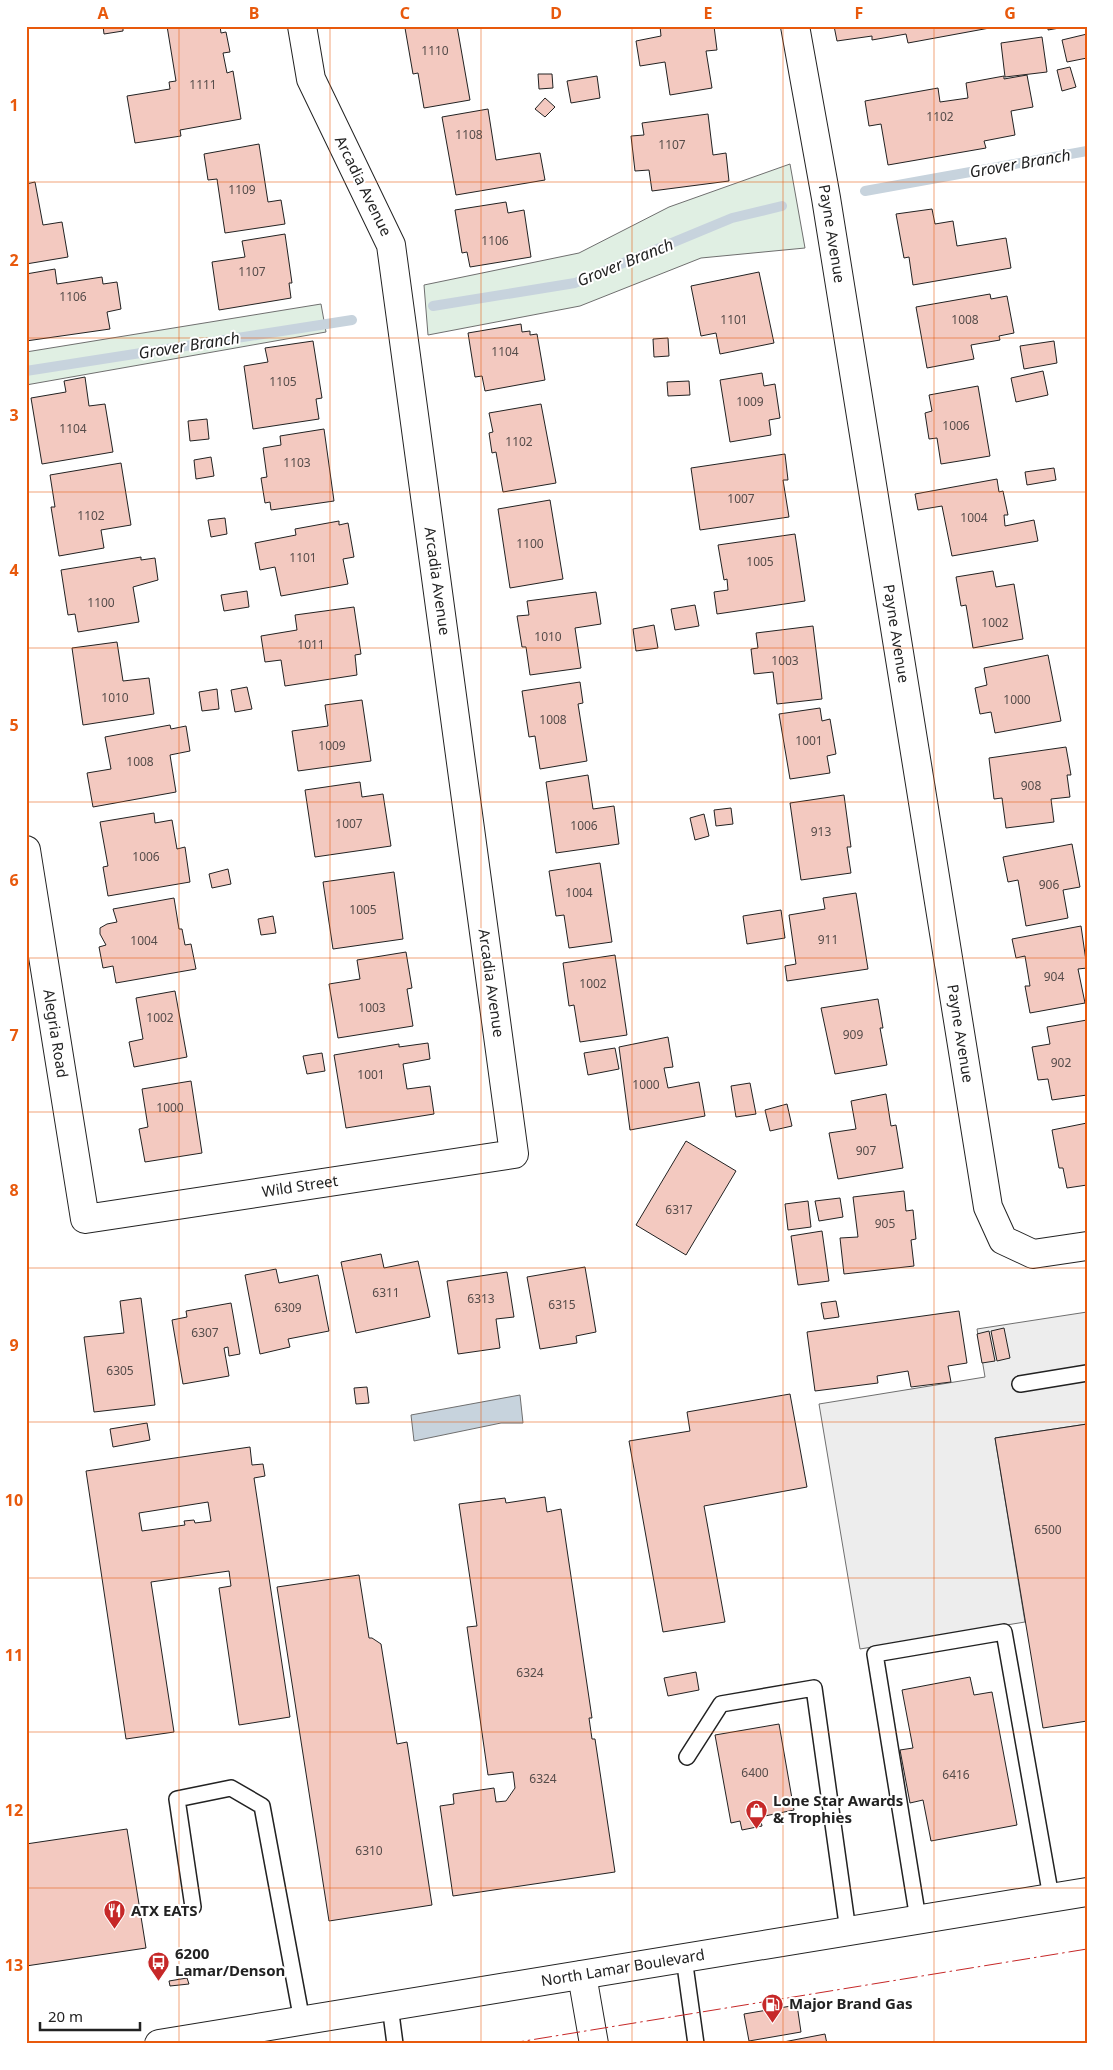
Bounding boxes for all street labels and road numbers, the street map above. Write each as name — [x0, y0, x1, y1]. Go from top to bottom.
street label: Arcadia Avenue — [331, 132, 397, 239]
street label: Payne Avenue — [815, 183, 850, 284]
street label: Arcadia Avenue — [420, 525, 455, 636]
street label: Payne Avenue — [879, 583, 915, 684]
street label: Arcadia Avenue — [474, 927, 509, 1038]
street label: Payne Avenue — [943, 983, 979, 1084]
street label: Alegria Road — [39, 988, 73, 1079]
street label: Wild Street — [260, 1170, 340, 1201]
street label: North Lamar Boulevard — [539, 1944, 706, 1990]

